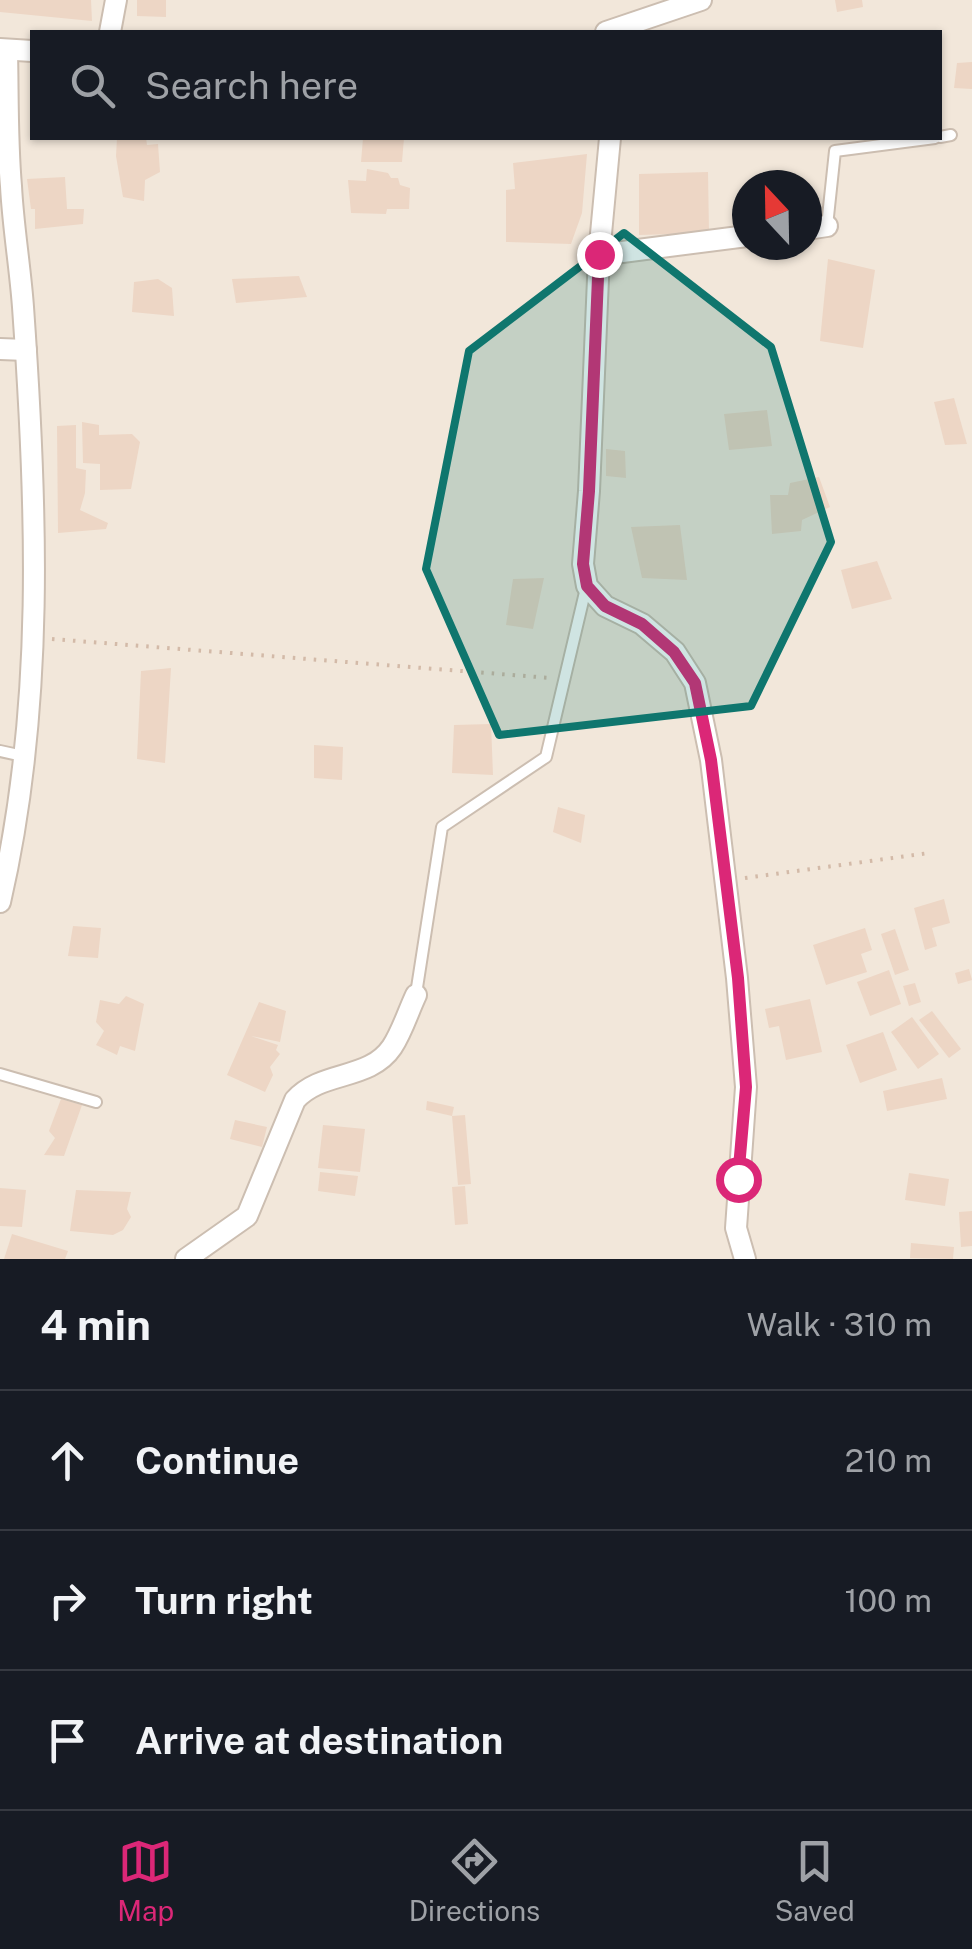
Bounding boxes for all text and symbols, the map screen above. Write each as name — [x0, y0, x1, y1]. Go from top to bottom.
search box — [30, 30, 942, 140]
icon: search — [65, 58, 120, 113]
text: Search here — [145, 63, 358, 108]
north arrow — [732, 170, 822, 260]
route end — [577, 232, 623, 278]
route start — [716, 1157, 762, 1203]
text: 4 min — [40, 1300, 151, 1349]
text: Walk · 310 m — [747, 1306, 932, 1343]
icon: ahead — [40, 1433, 95, 1488]
text: Continue — [135, 1438, 299, 1483]
text: 210 m — [845, 1442, 932, 1479]
icon: right — [40, 1573, 95, 1628]
text: Turn right — [135, 1578, 313, 1623]
text: 100 m — [845, 1582, 932, 1619]
icon: arrive — [40, 1713, 95, 1768]
text: Arrive at destination — [135, 1718, 503, 1763]
tab: Map — [117, 1834, 174, 1927]
tab: Directions — [409, 1834, 540, 1927]
tab: Saved — [775, 1834, 855, 1927]

